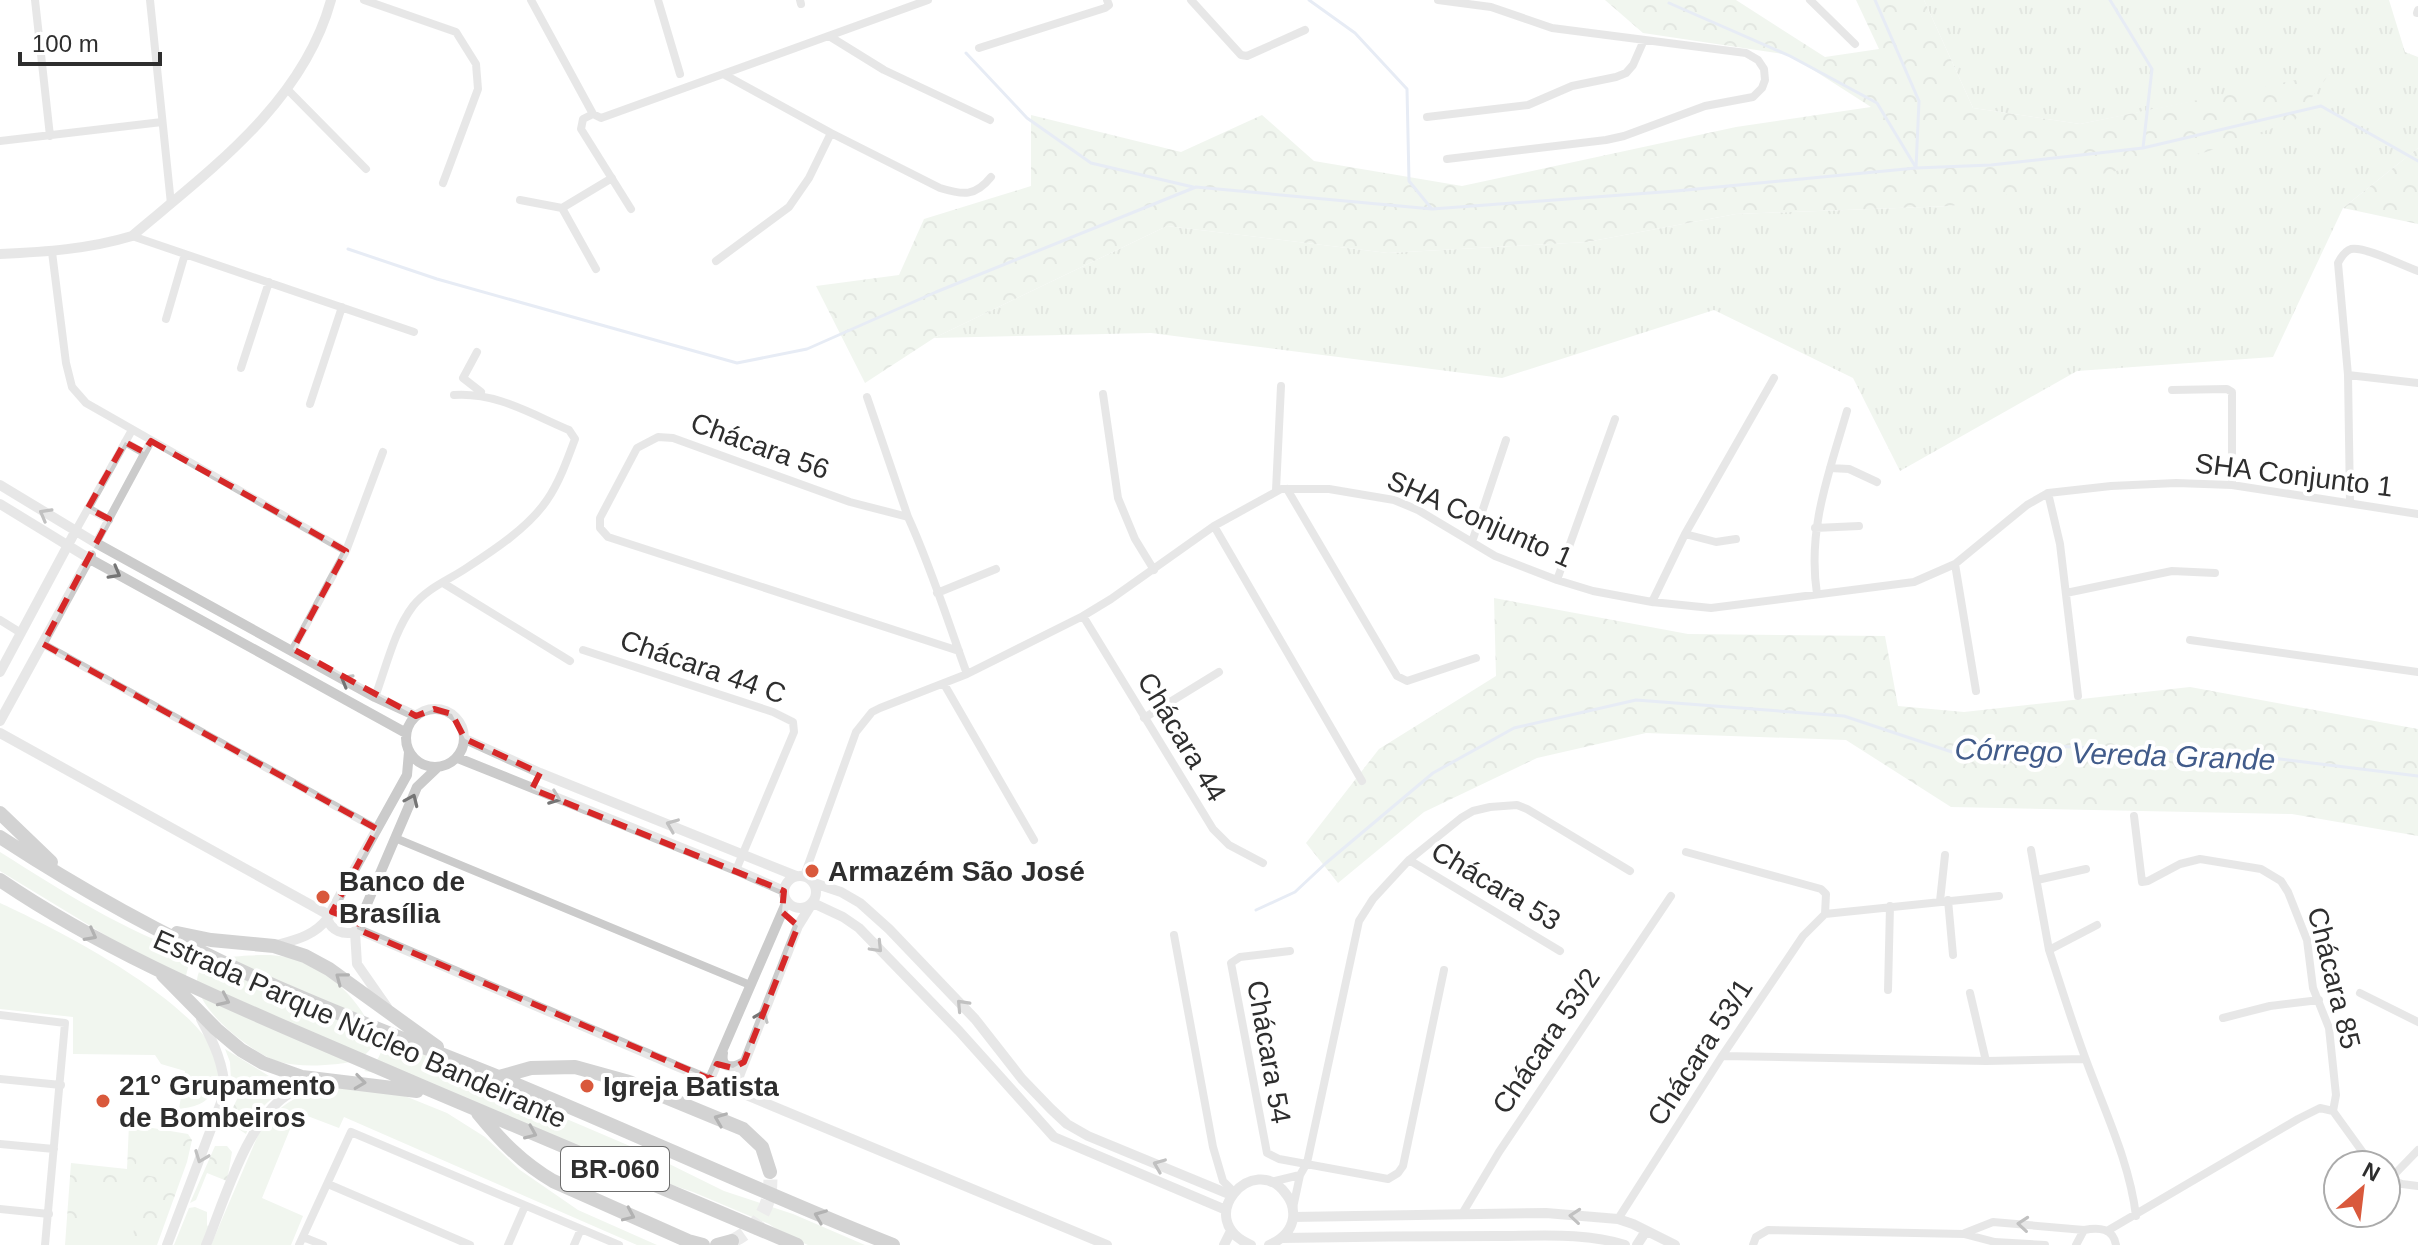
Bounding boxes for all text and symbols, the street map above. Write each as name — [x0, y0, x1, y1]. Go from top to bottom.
scale bar — [20, 16, 160, 66]
text: 100 m — [32, 30, 99, 57]
street label: Chácara 56 — [687, 407, 833, 485]
street label: SHA Conjunto 1 — [2193, 447, 2395, 503]
street label: SHA Conjunto 1 — [1383, 464, 1577, 574]
one-way arrow — [39, 508, 54, 523]
one-way arrow — [106, 563, 121, 579]
street label: Chácara 44 C — [616, 624, 790, 710]
street label: Chácara 44 — [1131, 667, 1233, 807]
one-way arrow — [340, 674, 355, 690]
water label: Córrego Vereda Grande — [1954, 732, 2276, 776]
one-way arrow — [548, 788, 562, 805]
one-way arrow — [402, 794, 418, 808]
one-way arrow — [666, 819, 680, 835]
street label: Chácara 53 — [1426, 835, 1566, 937]
place label: Armazém São José — [828, 856, 1085, 887]
marker: Armazém São José — [803, 862, 821, 880]
place label: Banco de Brasília — [339, 866, 465, 929]
marker: Banco de Brasília — [314, 888, 332, 906]
street label: Chácara 85 — [2301, 904, 2367, 1052]
street label: Estrada Parque Núcleo Bandeirante — [149, 924, 571, 1134]
one-way arrow — [82, 925, 97, 940]
one-way arrow — [868, 938, 882, 952]
street label: Chácara 53/2 — [1486, 963, 1606, 1119]
one-way arrow — [335, 973, 350, 988]
street label: Chácara 53/1 — [1641, 973, 1759, 1131]
street label: Chácara 54 — [1241, 978, 1297, 1126]
one-way arrow — [215, 990, 230, 1006]
one-way arrow — [956, 1000, 971, 1014]
one-way arrow — [752, 1010, 769, 1024]
place label: 21° Grupamento de Bombeiros — [119, 1070, 336, 1133]
place label: Igreja Batista — [603, 1071, 779, 1102]
one-way arrow — [354, 1073, 367, 1090]
marker: Igreja Batista — [578, 1077, 596, 1095]
marker: 21° Grupamento de Bombeiros — [94, 1092, 112, 1110]
one-way arrow — [714, 1113, 728, 1129]
one-way arrow — [523, 1124, 537, 1140]
road number: BR-060 — [561, 1147, 669, 1191]
one-way arrow — [194, 1149, 211, 1163]
north arrow — [2322, 1149, 2402, 1229]
text: N — [2358, 1157, 2384, 1187]
one-way arrow — [1153, 1158, 1167, 1175]
one-way arrow — [621, 1205, 635, 1221]
one-way arrow — [1568, 1208, 1581, 1225]
one-way arrow — [814, 1209, 828, 1226]
one-way arrow — [2016, 1216, 2029, 1233]

